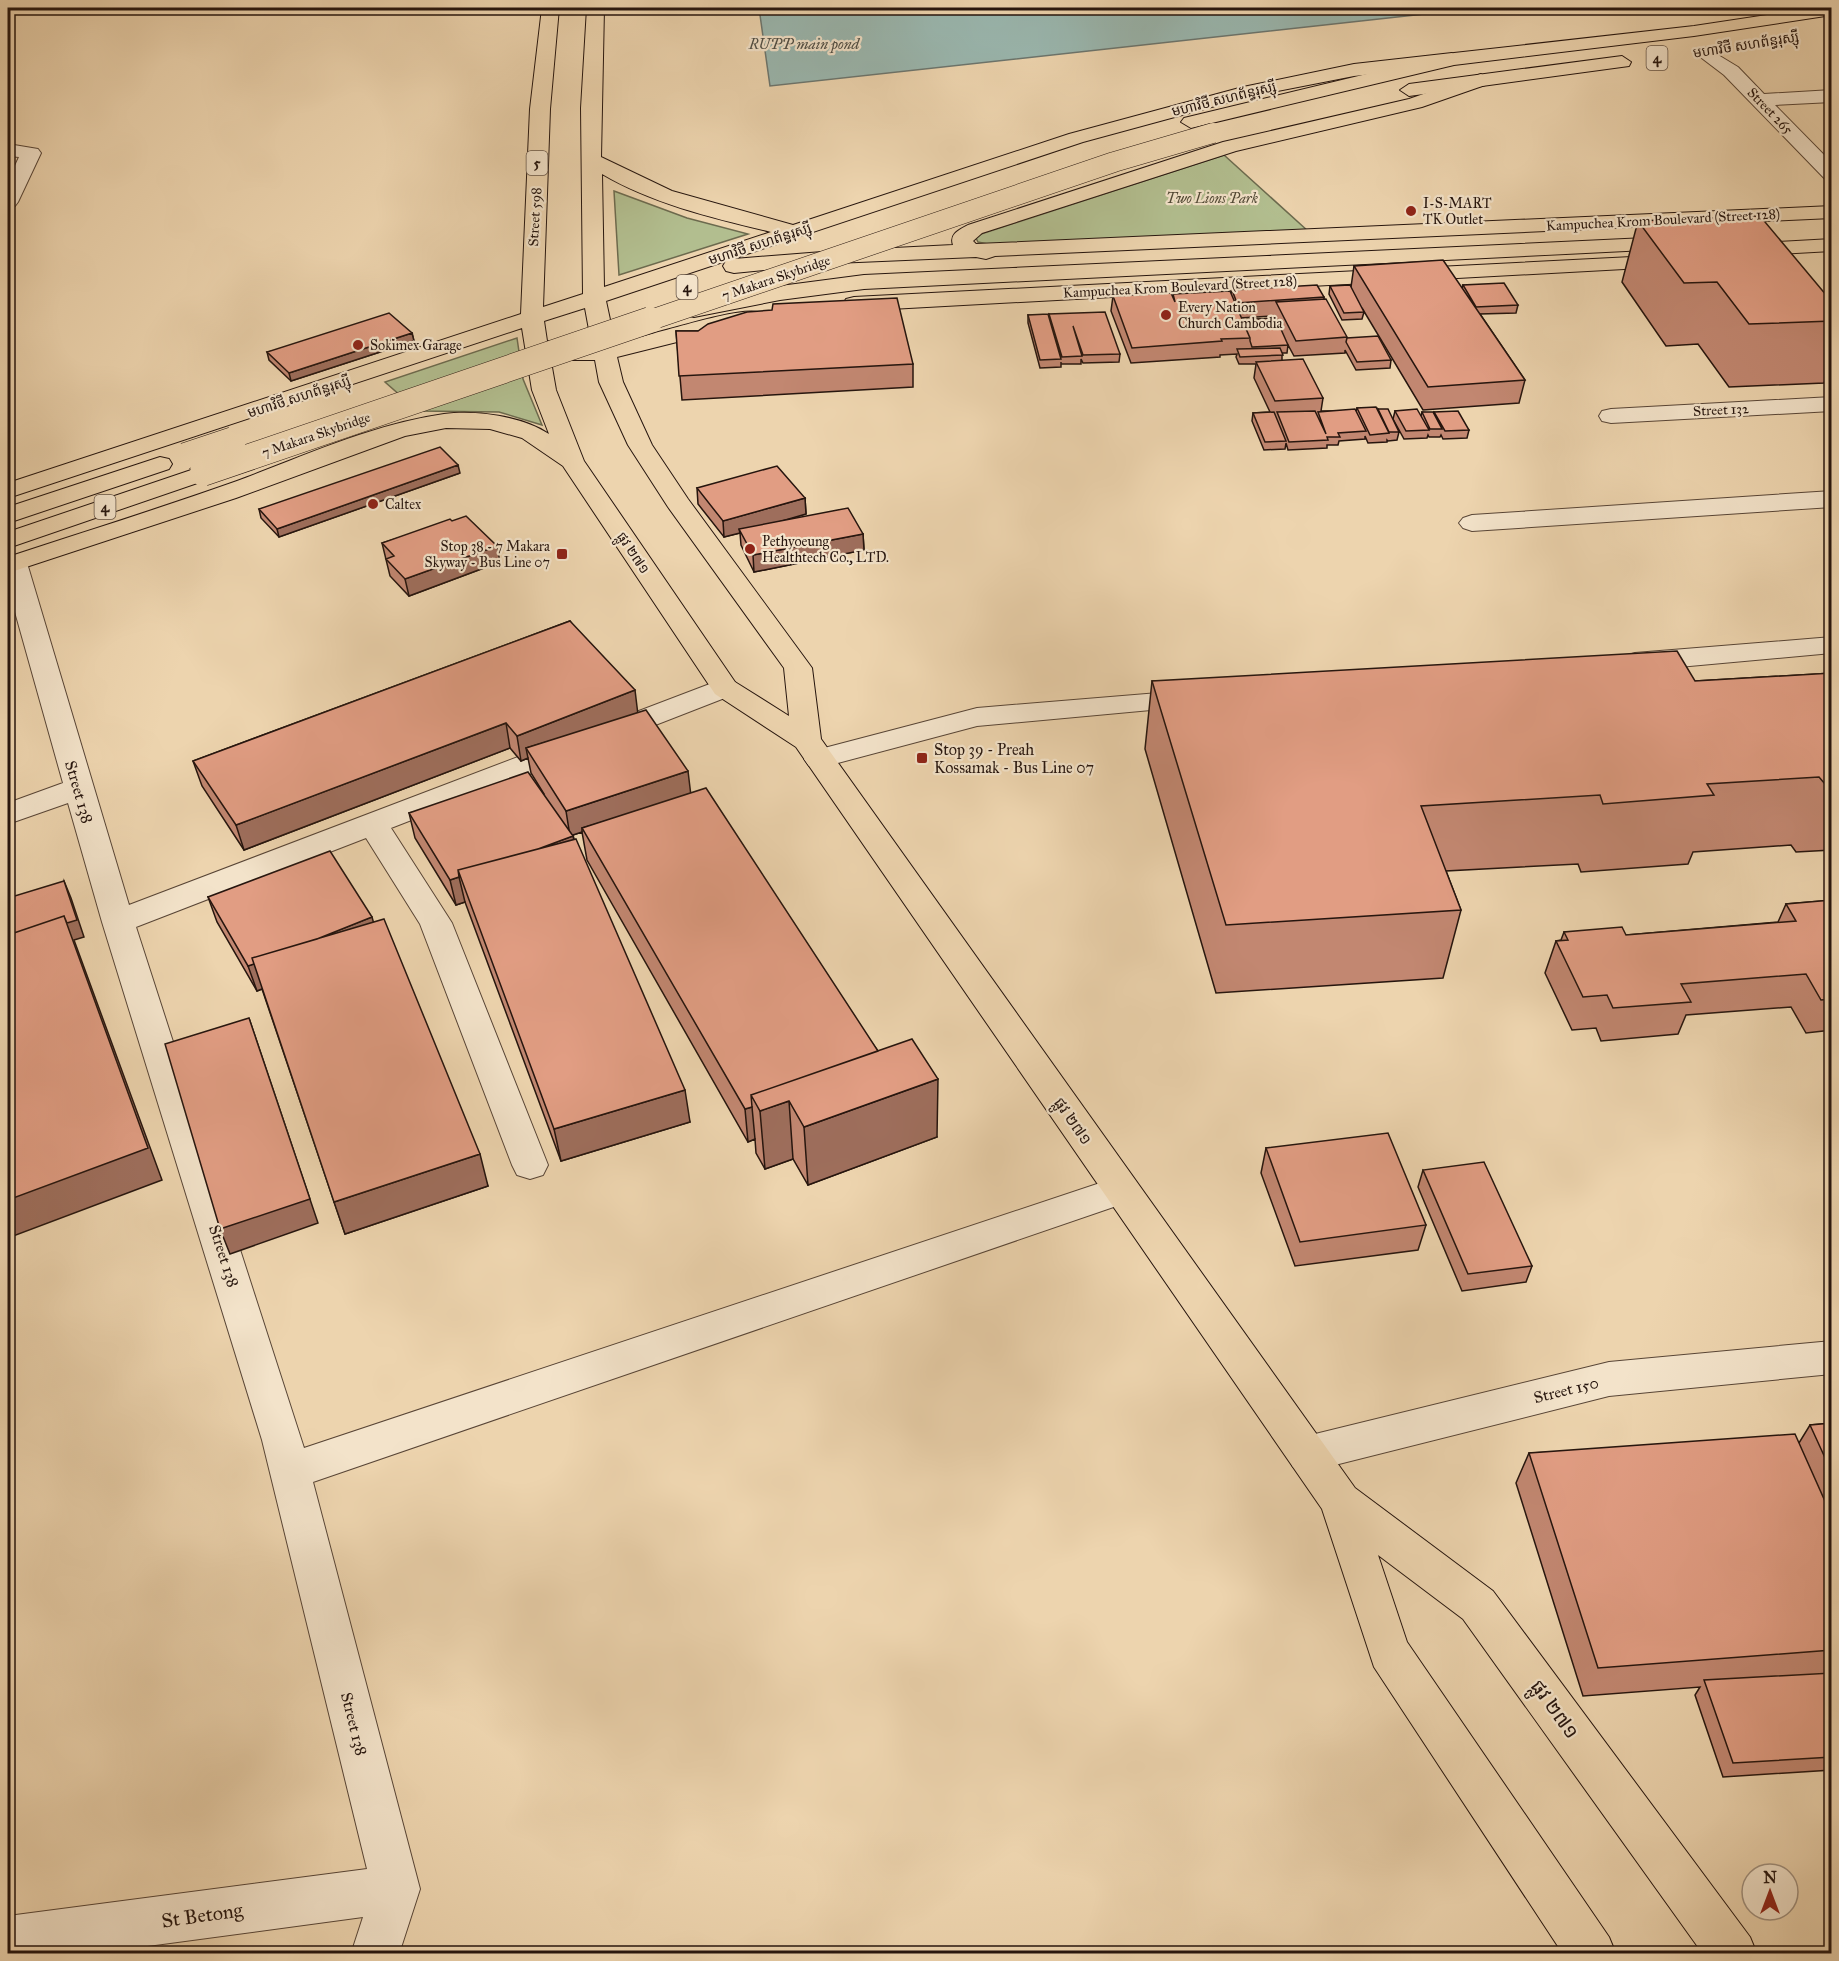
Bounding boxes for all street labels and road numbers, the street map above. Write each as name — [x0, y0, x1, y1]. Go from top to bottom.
street label: មហាវិថី សហព័ន្ធរុស្ស៊ី — [1692, 28, 1801, 64]
road number: 4 — [1646, 46, 1668, 70]
street label: មហាវិថី សហព័ន្ធរុស្ស៊ី — [1170, 77, 1279, 123]
street label: Street 265 — [1744, 84, 1797, 138]
road number: 5 — [526, 151, 548, 175]
street label: Street 598 — [525, 187, 545, 247]
street label: Kampuchea Krom Boulevard (Street 128) — [1546, 205, 1780, 236]
street label: មហាវិថី សហព័ន្ធរុស្ស៊ី — [706, 219, 815, 271]
street label: 7 Makara Skybridge — [719, 251, 833, 305]
street label: Kampuchea Krom Boulevard (Street 128) — [1063, 272, 1297, 303]
road number: 4 — [676, 275, 698, 299]
street label: មហាវិថី សហព័ន្ធរុស្ស៊ី — [245, 372, 354, 424]
street label: Street 132 — [1693, 400, 1749, 420]
street label: 7 Makara Skybridge — [259, 408, 373, 462]
road number: 4 — [94, 495, 116, 519]
street label: ផ្លូវ ២៧១ — [610, 529, 653, 579]
street label: Street 138 — [61, 758, 97, 826]
street label: ផ្លូវ ២៧១ — [1046, 1094, 1096, 1151]
street label: Street 138 — [205, 1222, 243, 1290]
street label: Street 150 — [1532, 1373, 1600, 1407]
street label: ផ្លូវ ២៧១ — [1520, 1675, 1584, 1747]
street label: Street 138 — [337, 1690, 371, 1758]
street label: St Betong — [160, 1897, 245, 1934]

